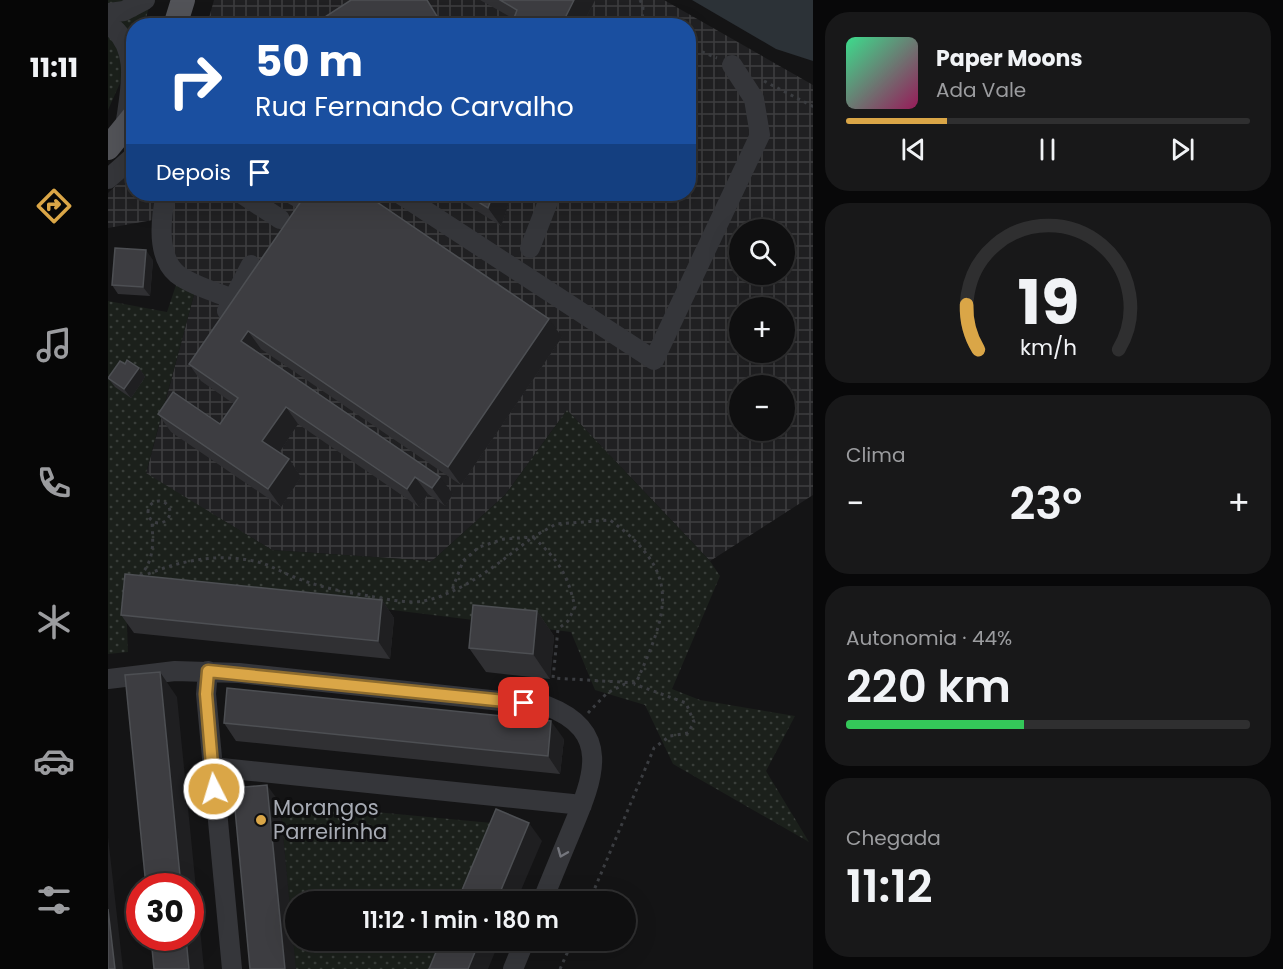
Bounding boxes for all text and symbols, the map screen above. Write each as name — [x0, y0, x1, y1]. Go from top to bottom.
text: 50 m — [255, 32, 363, 91]
icon: right — [156, 42, 234, 120]
text: Paper Moons — [936, 43, 1083, 74]
text: 11:11 — [30, 49, 78, 86]
text: Ada Vale — [936, 76, 1026, 104]
text: Rua Fernando Carvalho — [255, 88, 574, 125]
icon: previous — [897, 133, 930, 166]
icon: pause — [1031, 133, 1064, 166]
icon: next — [1166, 133, 1199, 166]
icon: arrive — [243, 156, 276, 189]
text: Depois — [156, 157, 231, 188]
icon: directions — [33, 185, 75, 227]
map controls — [729, 219, 795, 441]
button: search — [729, 219, 795, 285]
text: 19 — [1017, 258, 1079, 346]
button: + — [729, 297, 795, 363]
icon: music — [33, 324, 75, 366]
text: km/h — [1019, 333, 1077, 364]
button: − — [729, 375, 795, 441]
text: Clima — [846, 441, 905, 469]
icon: phone — [33, 462, 75, 504]
text: 23° — [1009, 472, 1082, 535]
text: − — [846, 480, 864, 527]
text: + — [1227, 480, 1250, 527]
icon: climate — [33, 601, 75, 643]
text: Autonomia · 44% — [846, 624, 1012, 652]
text: 220 km — [846, 655, 1011, 718]
pin — [498, 677, 549, 728]
icon: arrive — [507, 686, 540, 719]
icon: car — [33, 740, 75, 782]
position arrow — [182, 757, 246, 821]
place label: Morangos Parreirinha — [273, 793, 387, 846]
marker: Morangos Parreirinha — [254, 813, 268, 827]
text: Chegada — [846, 824, 941, 852]
one-way arrow — [557, 847, 570, 858]
text: 11:12 — [846, 855, 933, 918]
speed limit sign: 30 — [126, 873, 204, 951]
icon: filters — [33, 879, 75, 921]
text: 11:12 · 1 min · 180 m — [362, 905, 559, 936]

